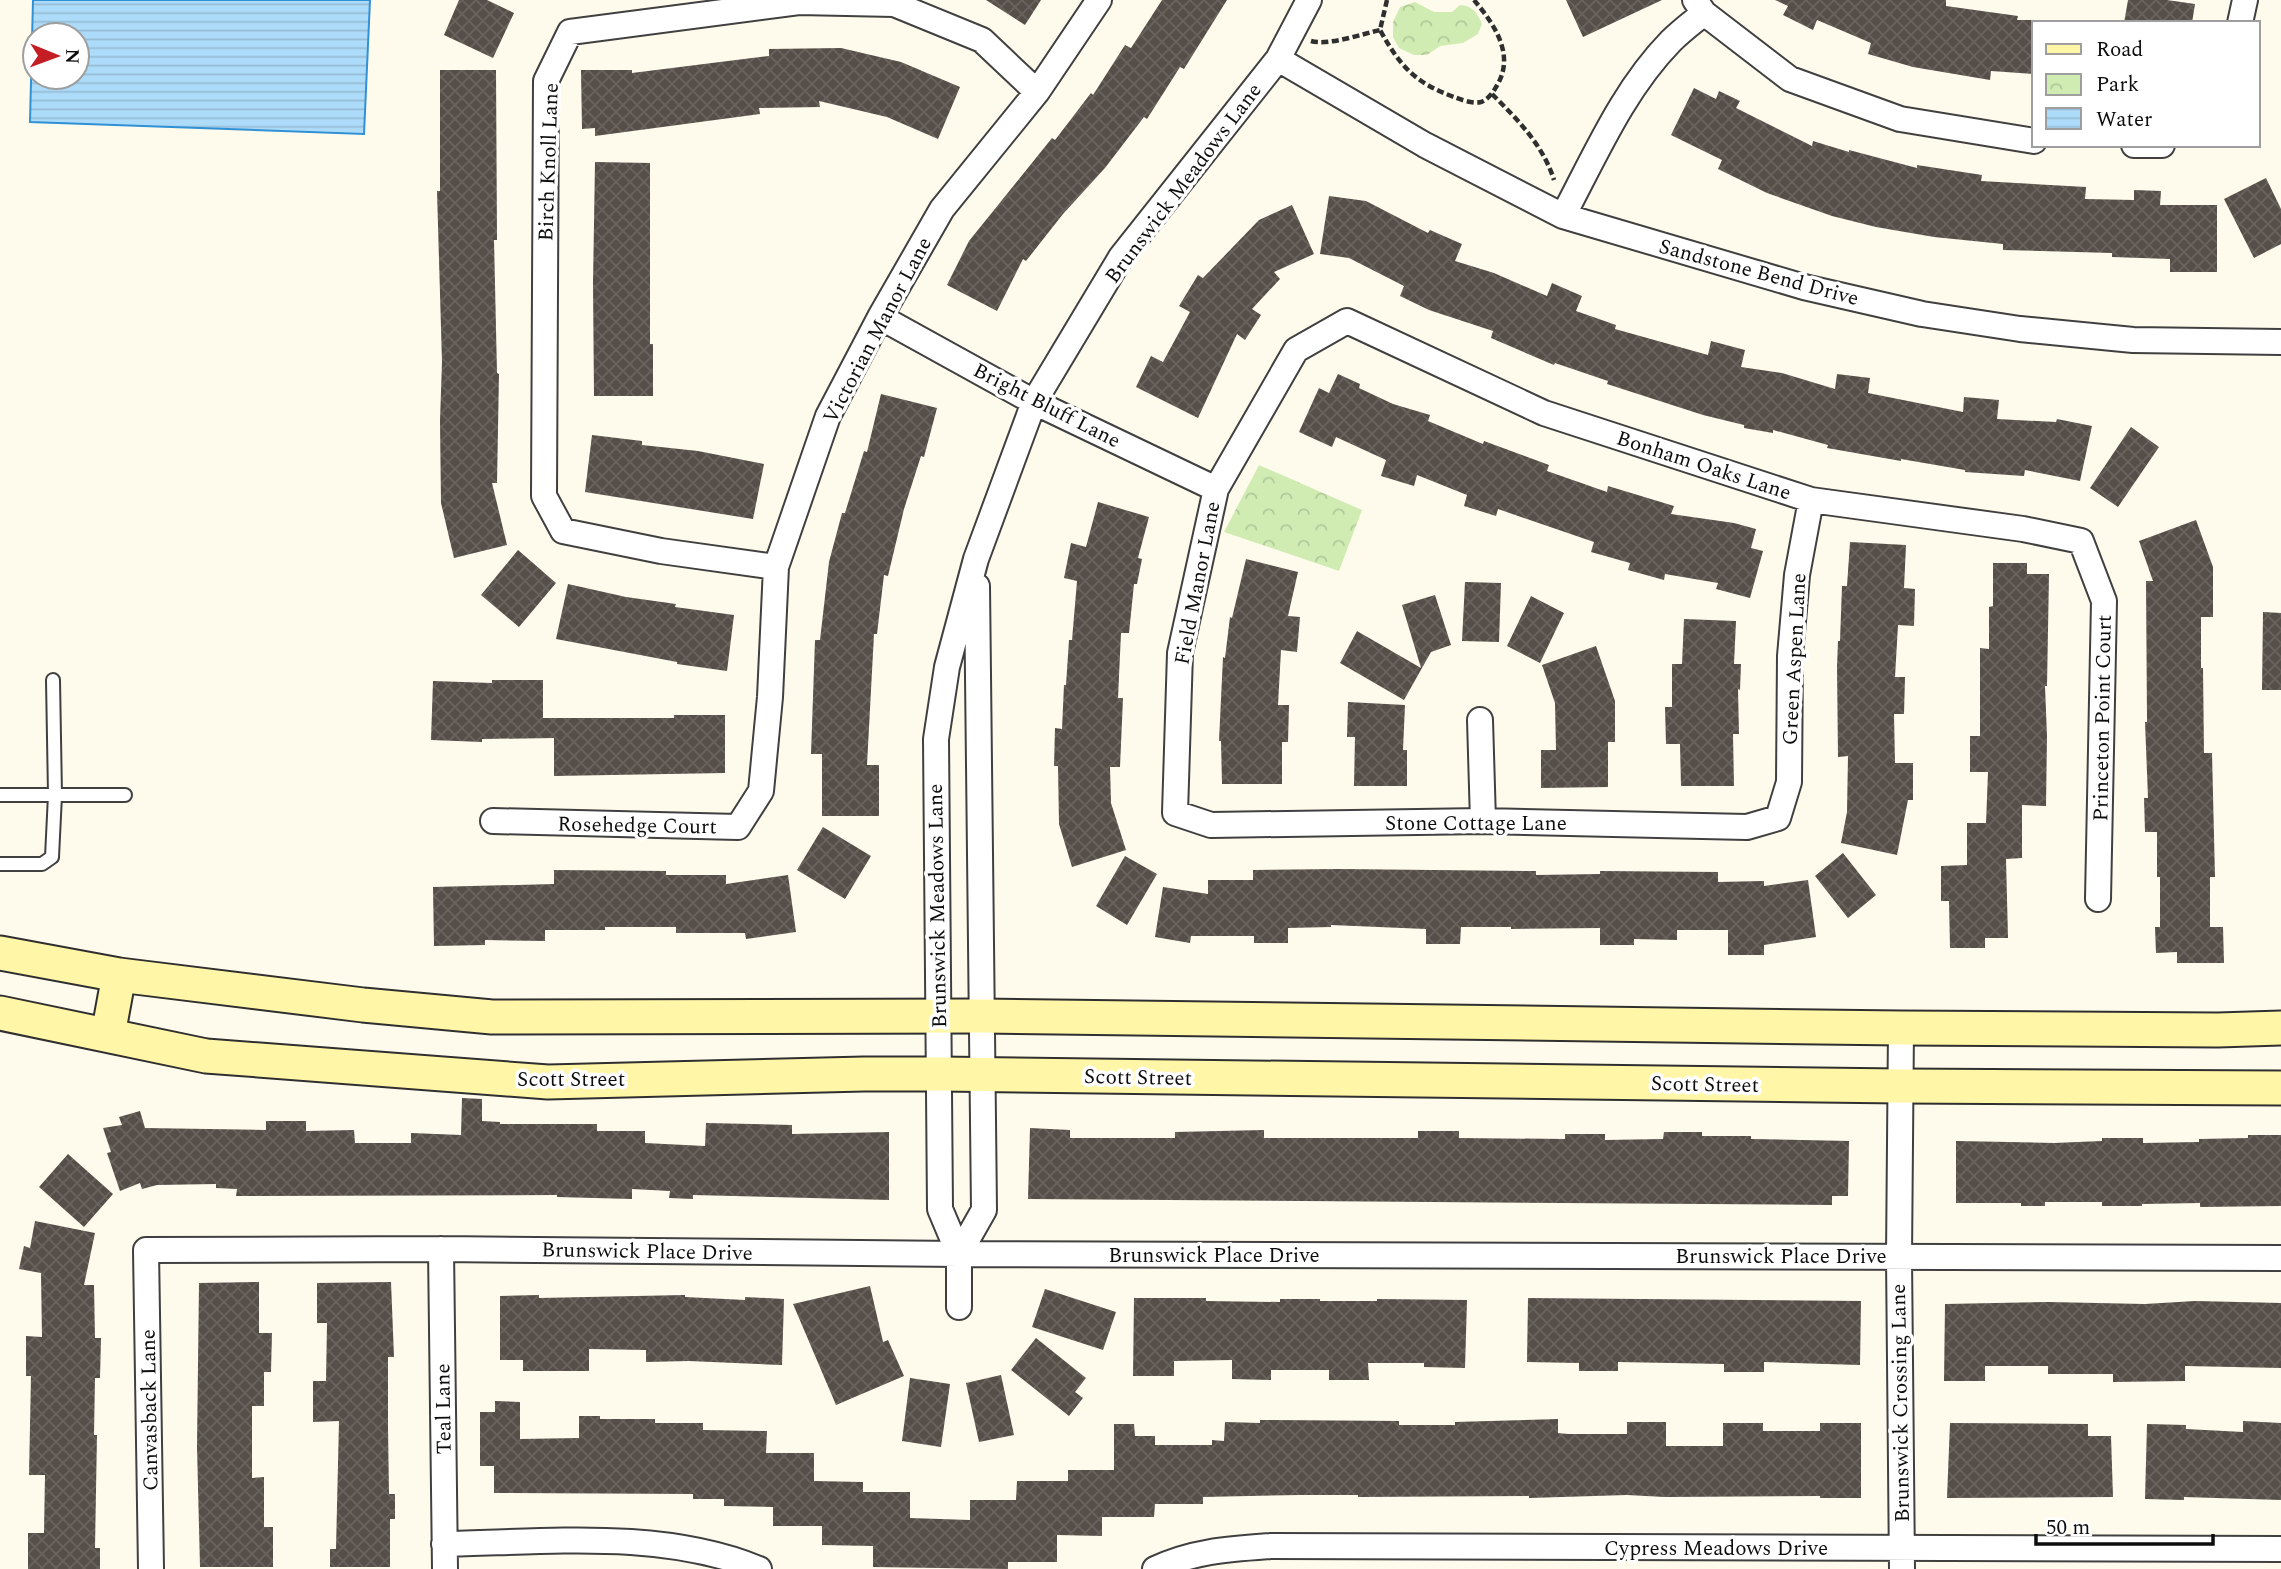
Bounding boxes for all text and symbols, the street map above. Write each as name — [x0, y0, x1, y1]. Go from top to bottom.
north arrow — [21, 21, 91, 91]
legend — [2032, 21, 2260, 147]
text: Road — [2096, 34, 2143, 66]
text: N — [57, 48, 86, 64]
text: Park — [2096, 69, 2140, 101]
street label: Brunswick Meadows Lane — [1097, 76, 1270, 291]
street label: Birch Knoll Lane — [530, 82, 568, 242]
text: Water — [2096, 104, 2152, 136]
street label: Sandstone Bend Drive — [1655, 231, 1862, 315]
street label: Victorian Manor Lane — [815, 232, 941, 429]
street label: Bright Bluff Lane — [967, 355, 1126, 457]
street label: Bonham Oaks Lane — [1612, 423, 1795, 509]
street label: Field Manor Lane — [1166, 499, 1230, 668]
street label: Green Aspen Lane — [1775, 572, 1815, 746]
street label: Princeton Point Court — [2085, 614, 2121, 822]
street label: Brunswick Meadows Lane — [920, 783, 956, 1028]
street label: Stone Cottage Lane — [1385, 808, 1567, 840]
street label: Rosehedge Court — [557, 809, 717, 843]
street label: Scott Street — [1084, 1061, 1192, 1095]
street label: Scott Street — [517, 1064, 625, 1096]
street label: Scott Street — [1651, 1068, 1759, 1102]
street label: Brunswick Place Drive — [541, 1234, 753, 1270]
street label: Brunswick Place Drive — [1108, 1240, 1320, 1272]
street label: Brunswick Place Drive — [1675, 1241, 1887, 1273]
street label: Brunswick Crossing Lane — [1883, 1283, 1919, 1523]
street label: Canvasback Lane — [133, 1329, 167, 1491]
street label: Teal Lane — [427, 1363, 461, 1455]
scale bar — [2036, 1502, 2213, 1546]
text: 50 m — [2046, 1512, 2090, 1544]
street label: Cypress Meadows Drive — [1604, 1533, 1828, 1565]

